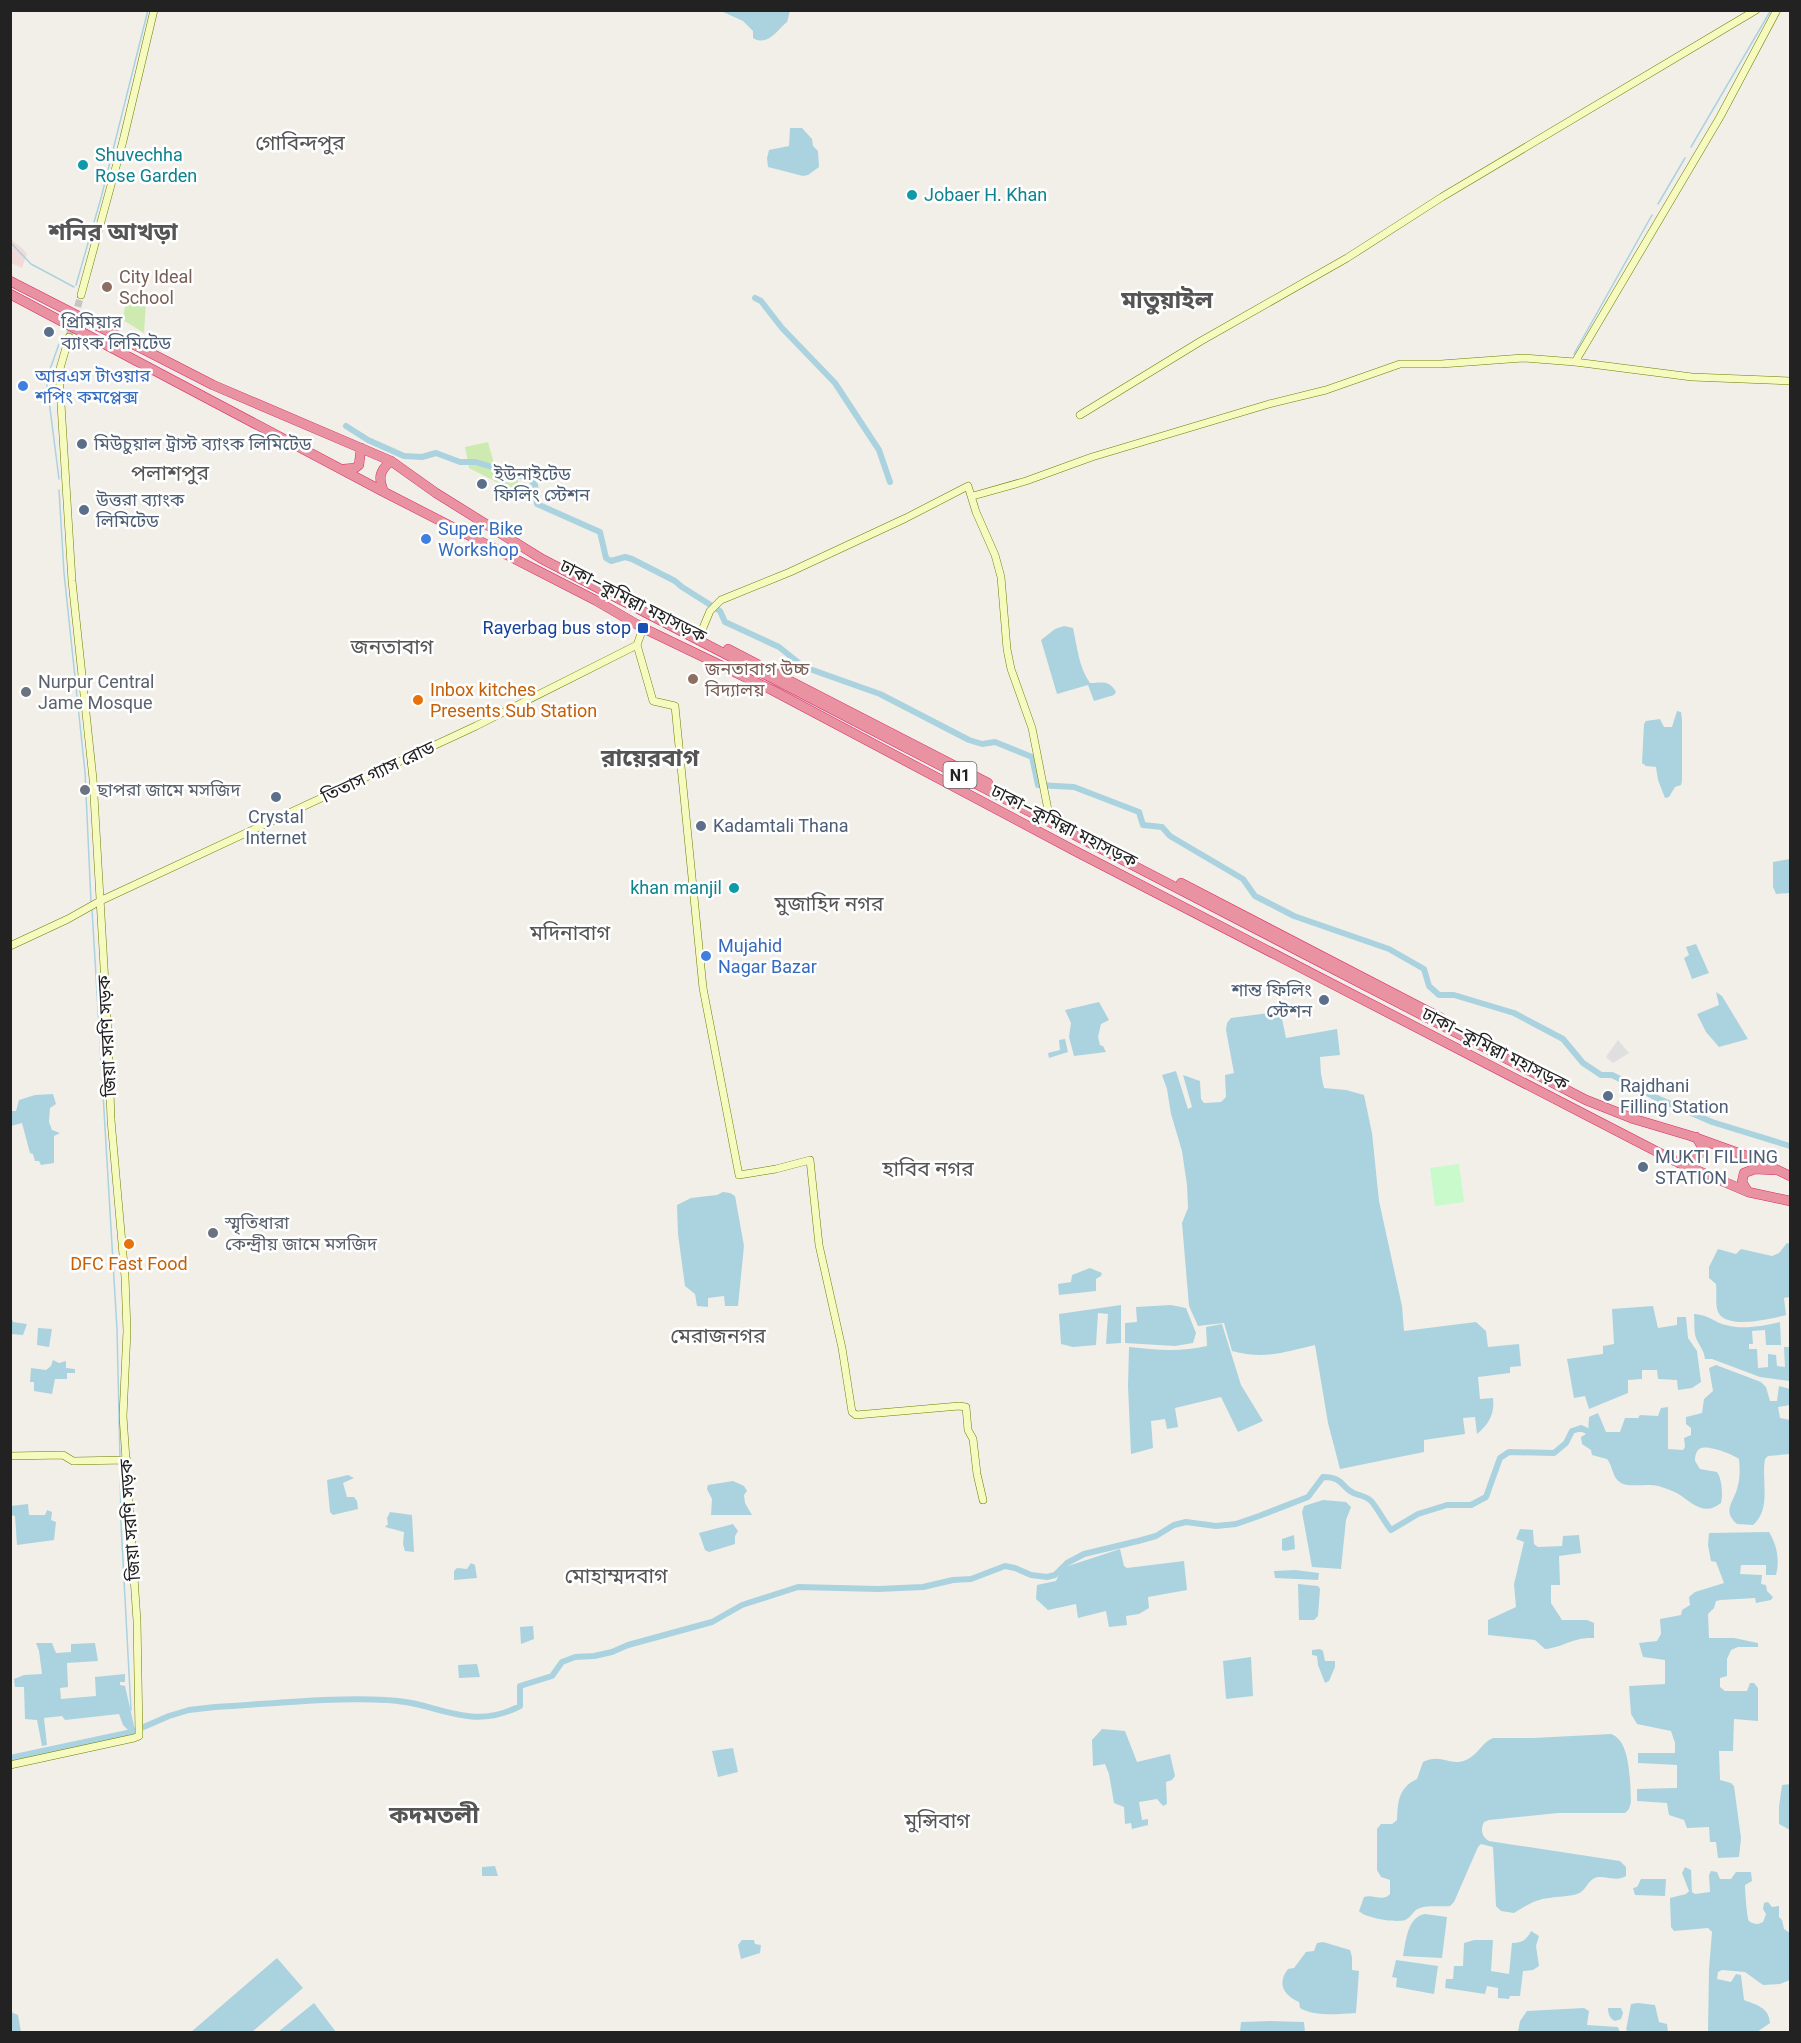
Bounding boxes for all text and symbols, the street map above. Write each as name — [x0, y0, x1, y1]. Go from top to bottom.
district label: গোবিন্দপুর — [255, 131, 345, 155]
place label: Shuvechha Rose Garden — [95, 144, 197, 186]
marker: Shuvechha Rose Garden — [76, 158, 90, 172]
place label: Jobaer H. Khan — [924, 184, 1047, 205]
marker: Jobaer H. Khan — [905, 188, 919, 202]
district label: শনির আখড়া — [47, 218, 179, 246]
place label: City Ideal School — [119, 266, 193, 308]
marker: City Ideal School — [100, 280, 114, 294]
district label: মাতুয়াইল — [1120, 286, 1214, 315]
place label: প্রিমিয়ার ব্যাংক লিমিটেড — [60, 311, 171, 353]
marker: প্রিমিয়ার ব্যাংক লিমিটেড — [42, 325, 56, 339]
place label: আরএস টাওয়ার শপিং কমপ্লেক্স — [34, 365, 150, 407]
marker: আরএস টাওয়ার শপিং কমপ্লেক্স — [16, 379, 30, 393]
place label: মিউচুয়াল ট্রাস্ট ব্যাংক লিমিটেড — [93, 433, 312, 455]
marker: মিউচুয়াল ট্রাস্ট ব্যাংক লিমিটেড — [75, 437, 89, 451]
district label: পলাশপুর — [131, 461, 209, 485]
place label: ইউনাইটেড ফিলিং স্টেশন — [493, 463, 591, 505]
marker: ইউনাইটেড ফিলিং স্টেশন — [475, 477, 489, 491]
place label: উত্তরা ব্যাংক লিমিটেড — [95, 489, 185, 531]
marker: উত্তরা ব্যাংক লিমিটেড — [77, 503, 91, 517]
place label: Super Bike Workshop — [438, 518, 523, 560]
marker: Super Bike Workshop — [419, 532, 433, 546]
street label: ঢাকা–কুমিল্লা মহাসড়ক — [555, 554, 710, 648]
place label: Rayerbag bus stop — [483, 617, 631, 638]
marker: Rayerbag bus stop — [636, 621, 650, 635]
district label: জনতাবাগ — [350, 635, 434, 659]
place label: জনতাবাগ উচ্চ বিদ্যালয় — [704, 658, 810, 700]
place label: Nurpur Central Jame Mosque — [38, 671, 154, 713]
marker: জনতাবাগ উচ্চ বিদ্যালয় — [686, 672, 700, 686]
place label: Inbox kitches Presents Sub Station — [430, 679, 597, 721]
marker: Nurpur Central Jame Mosque — [19, 685, 33, 699]
marker: Inbox kitches Presents Sub Station — [411, 693, 425, 707]
street label: তিতাস গ্যাস রোড — [317, 736, 438, 807]
district label: রায়েরবাগ — [600, 744, 699, 772]
road number: N1 — [944, 762, 976, 788]
place label: ছাপরা জামে মসজিদ — [96, 779, 241, 800]
street label: ঢাকা–কুমিল্লা মহাসড়ক — [986, 779, 1141, 873]
marker: ছাপরা জামে মসজিদ — [78, 783, 92, 797]
marker: Crystal Internet — [269, 790, 283, 804]
place label: Crystal Internet — [245, 806, 307, 848]
place label: Kadamtali Thana — [713, 815, 849, 836]
marker: Kadamtali Thana — [694, 819, 708, 833]
place label: khan manjil — [630, 877, 722, 898]
marker: khan manjil — [727, 881, 741, 895]
district label: মুজাহিদ নগর — [774, 892, 884, 916]
district label: মদিনাবাগ — [529, 921, 610, 945]
place label: Mujahid Nagar Bazar — [718, 935, 817, 977]
marker: Mujahid Nagar Bazar — [699, 949, 713, 963]
street label: জিয়া সরণি সড়ক — [93, 974, 120, 1098]
place label: শান্ত ফিলিং স্টেশন — [1230, 979, 1313, 1021]
marker: শান্ত ফিলিং স্টেশন — [1317, 993, 1331, 1007]
street label: ঢাকা–কুমিল্লা মহাসড়ক — [1417, 1002, 1572, 1096]
place label: Rajdhani Filling Station — [1620, 1075, 1729, 1117]
marker: Rajdhani Filling Station — [1601, 1089, 1615, 1103]
place label: MUKTI FILLING STATION — [1655, 1146, 1778, 1188]
district label: হাবিব নগর — [881, 1157, 974, 1181]
marker: MUKTI FILLING STATION — [1636, 1160, 1650, 1174]
place label: স্মৃতিধারা কেন্দ্রীয় জামে মসজিদ — [224, 1212, 378, 1254]
marker: স্মৃতিধারা কেন্দ্রীয় জামে মসজিদ — [206, 1226, 220, 1240]
marker: DFC Fast Food — [122, 1237, 136, 1251]
place label: DFC Fast Food — [70, 1253, 188, 1274]
district label: মেরাজনগর — [670, 1324, 766, 1348]
street label: জিয়া সরণি সড়ক — [115, 1458, 144, 1582]
district label: মোহাম্মদবাগ — [564, 1564, 668, 1588]
district label: কদমতলী — [388, 1801, 480, 1829]
district label: মুন্সিবাগ — [903, 1809, 970, 1833]

